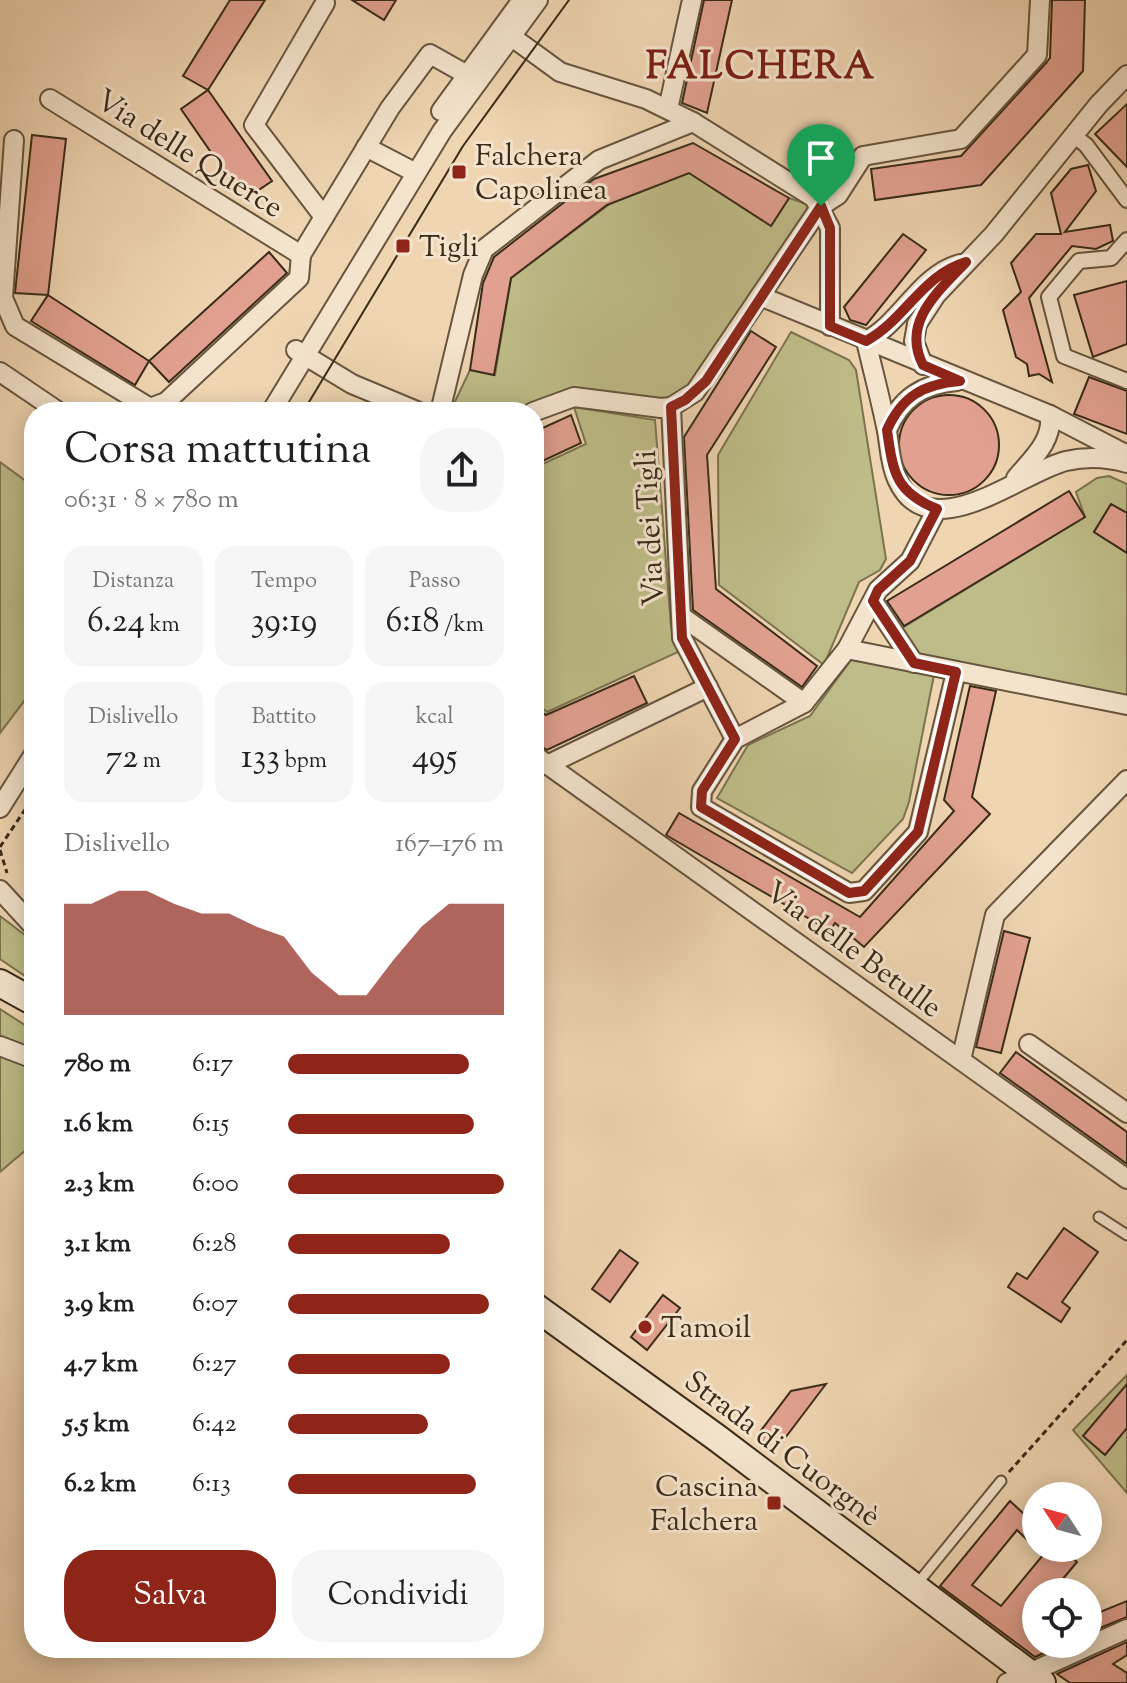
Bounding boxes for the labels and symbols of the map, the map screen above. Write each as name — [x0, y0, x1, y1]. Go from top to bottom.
district label: FALCHERA — [646, 42, 876, 96]
street label: Via delle Querce — [87, 80, 291, 230]
pin — [787, 124, 855, 206]
place label: Falchera Capolinea — [475, 136, 607, 213]
marker: Falchera Capolinea — [450, 163, 468, 181]
place label: Tigli — [419, 227, 479, 270]
marker: Tigli — [394, 237, 412, 255]
street label: Via dei Tigli — [626, 449, 677, 607]
street label: Via delle Betulle — [755, 872, 950, 1030]
place label: Tamoil — [661, 1308, 751, 1351]
marker: Tamoil — [636, 1318, 654, 1336]
street label: Strada di Cuorgnè — [674, 1362, 889, 1538]
place label: Cascina Falchera — [650, 1467, 758, 1544]
north arrow — [1022, 1482, 1102, 1562]
marker: Cascina Falchera — [765, 1494, 783, 1512]

